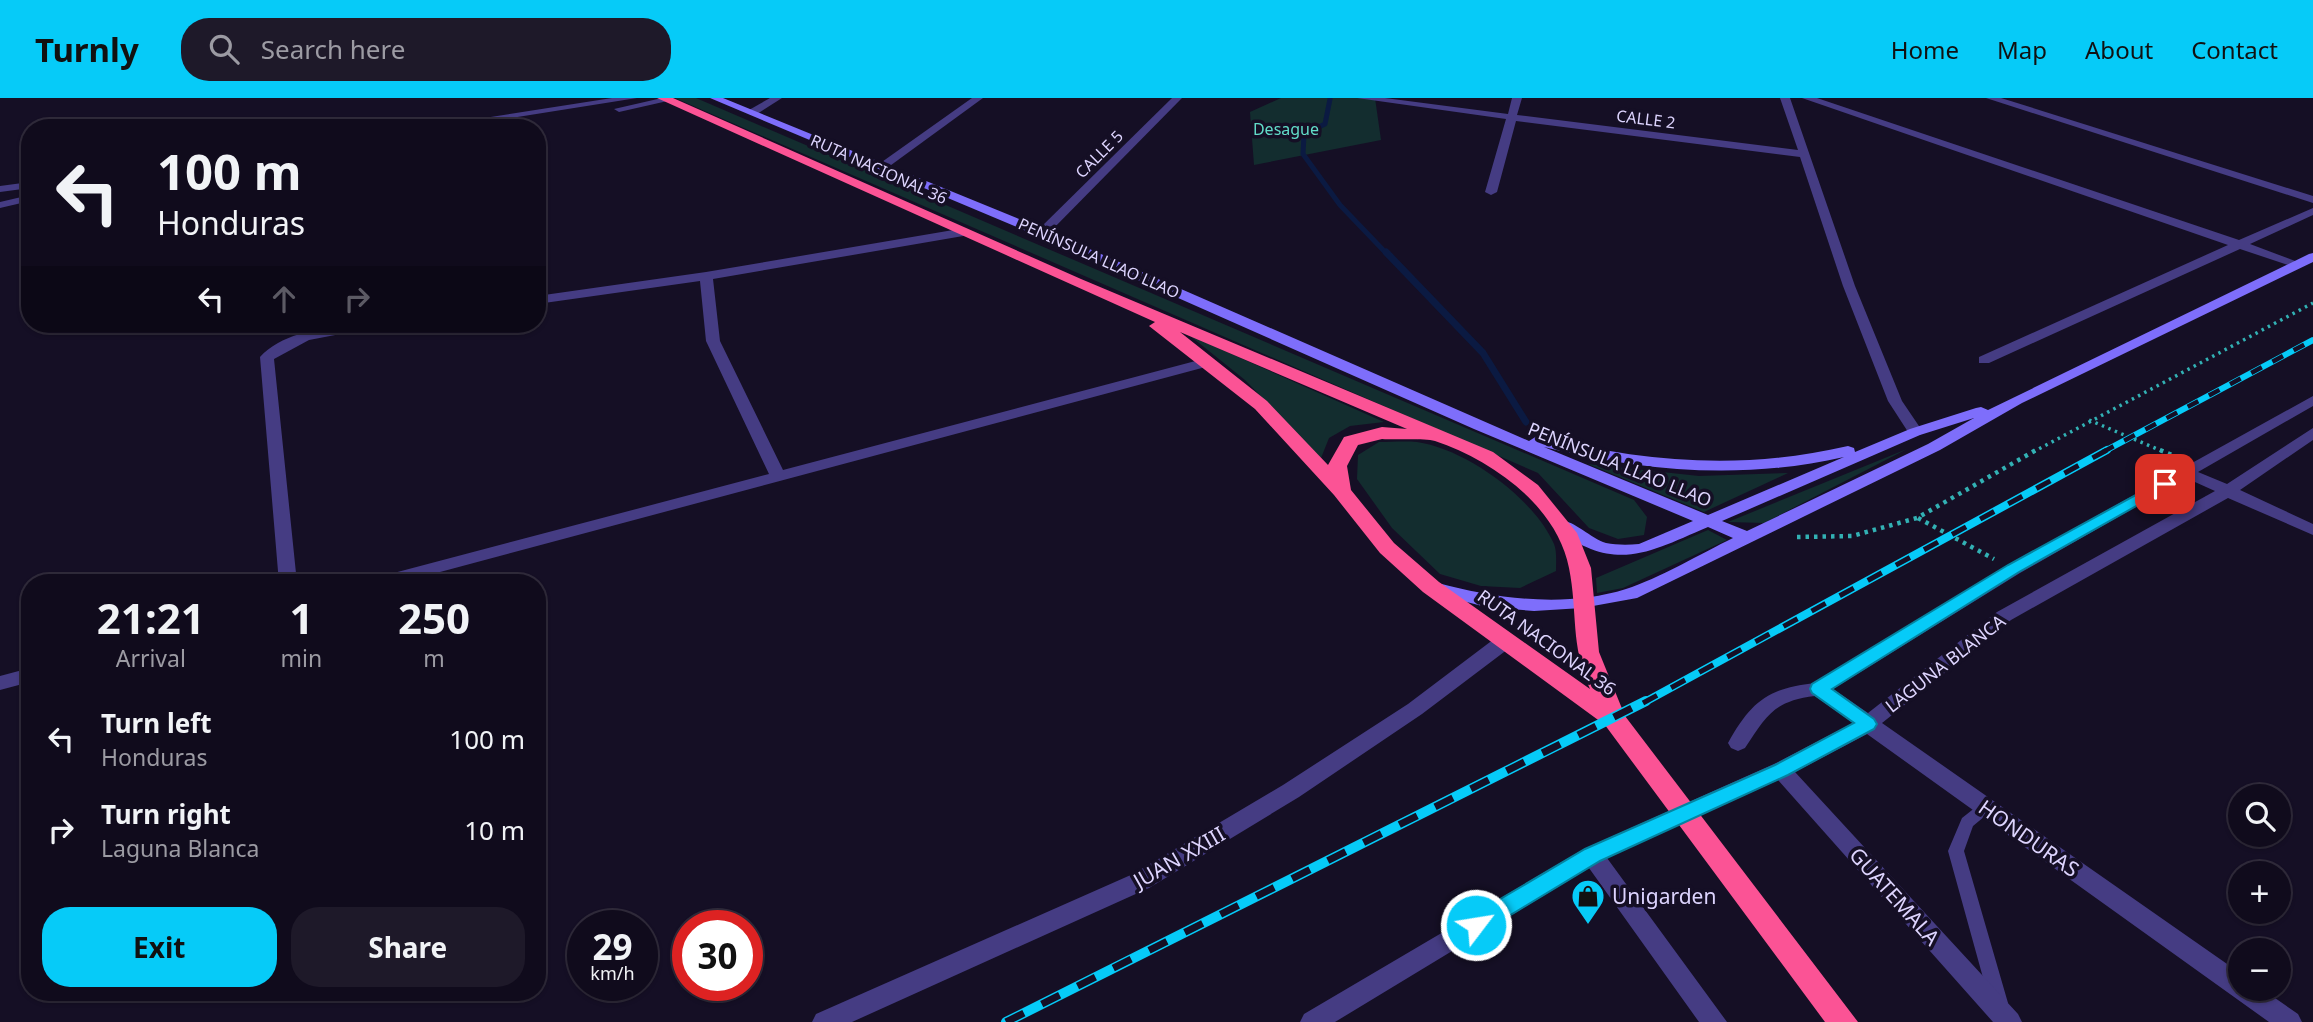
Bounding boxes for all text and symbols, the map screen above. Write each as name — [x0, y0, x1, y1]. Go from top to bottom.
search box — [181, 18, 671, 81]
text: Turnly — [35, 27, 139, 72]
icon: search — [205, 30, 243, 68]
text: Search here — [261, 31, 405, 67]
text: Home — [1891, 33, 1959, 66]
text: Map — [1997, 33, 2047, 66]
text: About — [2085, 33, 2153, 66]
text: Contact — [2191, 33, 2278, 66]
street label: CALLE 2 — [1615, 104, 1677, 134]
park label: Desague — [1253, 118, 1319, 140]
street label: CALLE 5 — [1070, 125, 1128, 183]
street label: RUTA NACIONAL 36 — [807, 129, 951, 209]
text: 100 m — [157, 138, 302, 204]
icon: left — [42, 147, 133, 238]
text: Honduras — [157, 201, 305, 244]
street label: PENÍNSULA LLAO LLAO — [1015, 213, 1183, 303]
icon: left — [192, 280, 230, 318]
icon: ahead — [265, 280, 303, 318]
icon: right — [338, 280, 376, 318]
street label: PENÍNSULA LLAO LLAO — [1525, 416, 1715, 512]
pin — [2135, 454, 2195, 514]
icon: arrive — [2146, 465, 2184, 503]
street label: RUTA NACIONAL 36 — [1473, 584, 1621, 700]
text: 21:21 — [97, 589, 205, 646]
text: 1 — [289, 589, 313, 646]
text: 250 — [398, 589, 470, 646]
street label: LAGUNA BLANCA — [1880, 608, 2010, 717]
text: Arrival — [116, 642, 186, 674]
text: min — [281, 642, 322, 674]
text: m — [423, 642, 445, 674]
text: Turn left — [101, 705, 212, 741]
icon: left — [42, 720, 80, 758]
text: 100 m — [449, 721, 525, 757]
text: Honduras — [101, 741, 208, 773]
map controls — [2228, 784, 2291, 1001]
button: search — [2228, 784, 2291, 847]
street label: HONDURAS — [1973, 793, 2085, 883]
text: Turn right — [101, 796, 231, 832]
icon: right — [42, 811, 80, 849]
text: 10 m — [464, 812, 525, 848]
street label: JUAN XXIII — [1126, 819, 1230, 896]
text: Laguna Blanca — [101, 832, 259, 864]
street label: GUATEMALA — [1844, 841, 1947, 951]
button: + — [2228, 861, 2291, 924]
shop icon: Unigarden — [1569, 877, 1607, 926]
place label: Unigarden — [1612, 882, 1716, 910]
position arrow — [1439, 888, 1513, 962]
button: Exit — [42, 907, 277, 987]
button: Share — [291, 907, 525, 987]
speed limit sign: 30 — [672, 910, 763, 1001]
text: 29 — [592, 923, 633, 970]
button: − — [2228, 938, 2291, 1001]
text: km/h — [590, 961, 635, 985]

